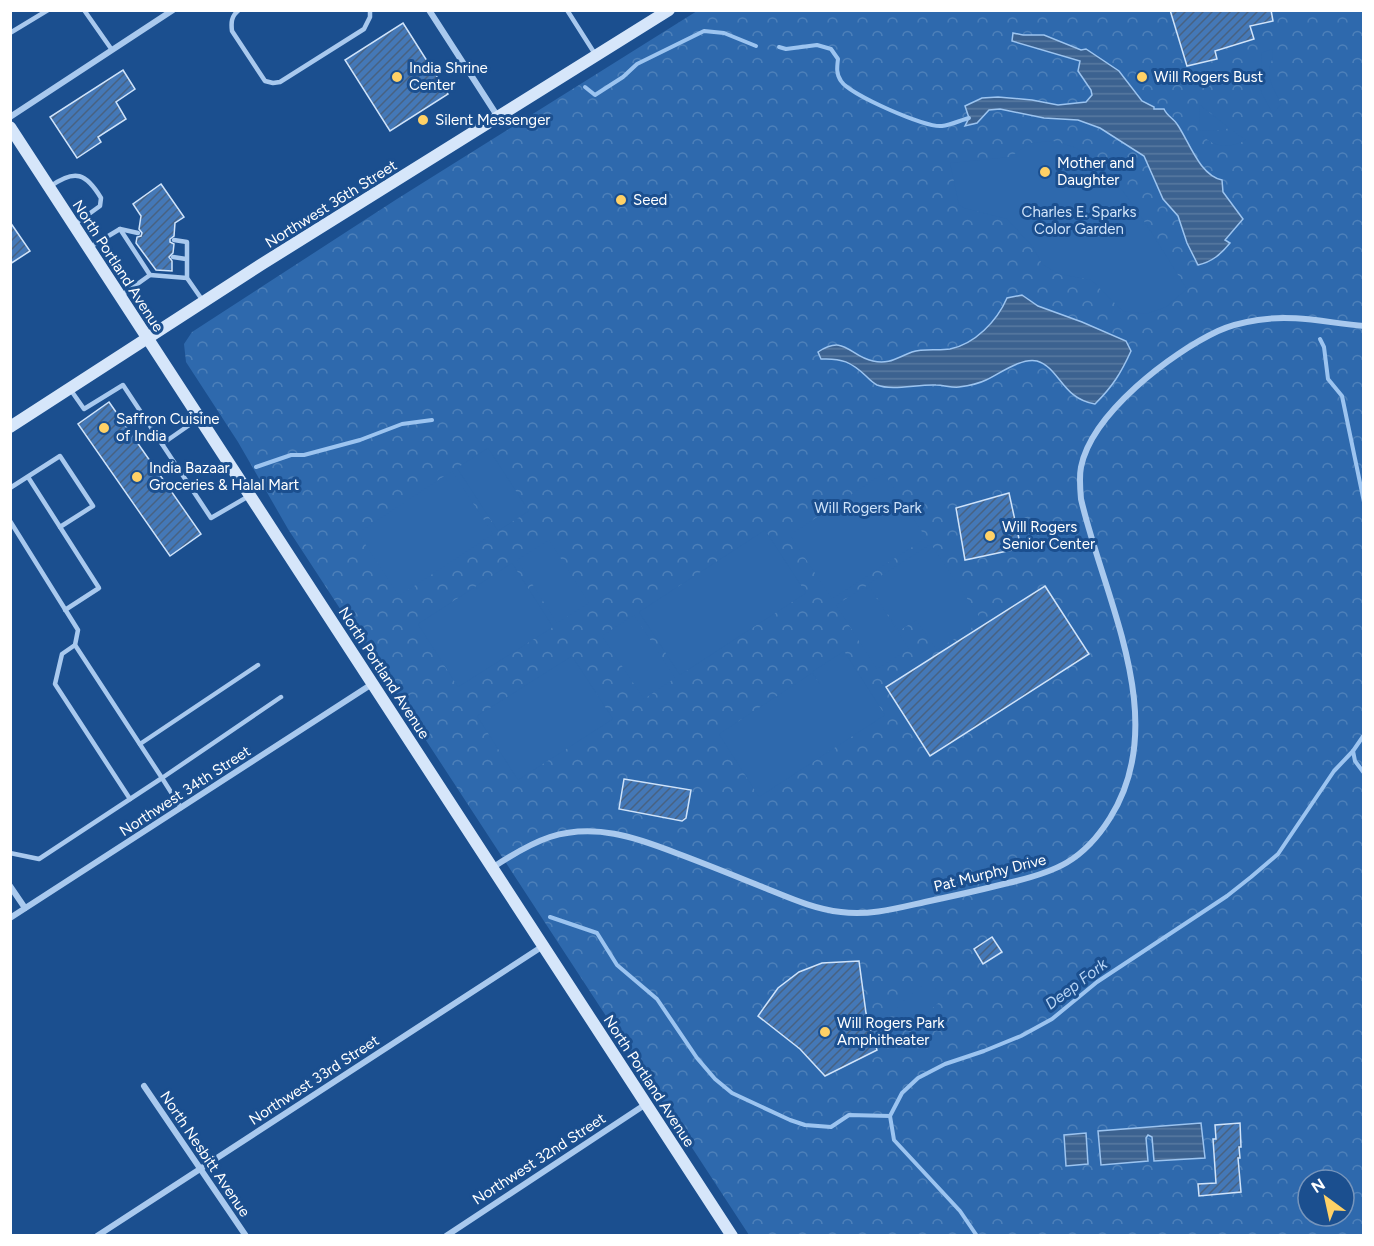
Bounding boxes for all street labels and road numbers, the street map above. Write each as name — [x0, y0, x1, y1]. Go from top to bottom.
street label: Northwest 36th Street — [262, 156, 400, 252]
street label: North Portland Avenue — [69, 197, 167, 335]
street label: North Portland Avenue — [335, 604, 433, 742]
street label: Northwest 34th Street — [116, 742, 254, 840]
street label: Pat Murphy Drive — [932, 850, 1048, 896]
street label: North Portland Avenue — [600, 1012, 698, 1150]
street label: Northwest 33rd Street — [246, 1031, 383, 1129]
street label: North Nesbitt Avenue — [156, 1088, 254, 1220]
street label: Northwest 32nd Street — [469, 1109, 609, 1209]

